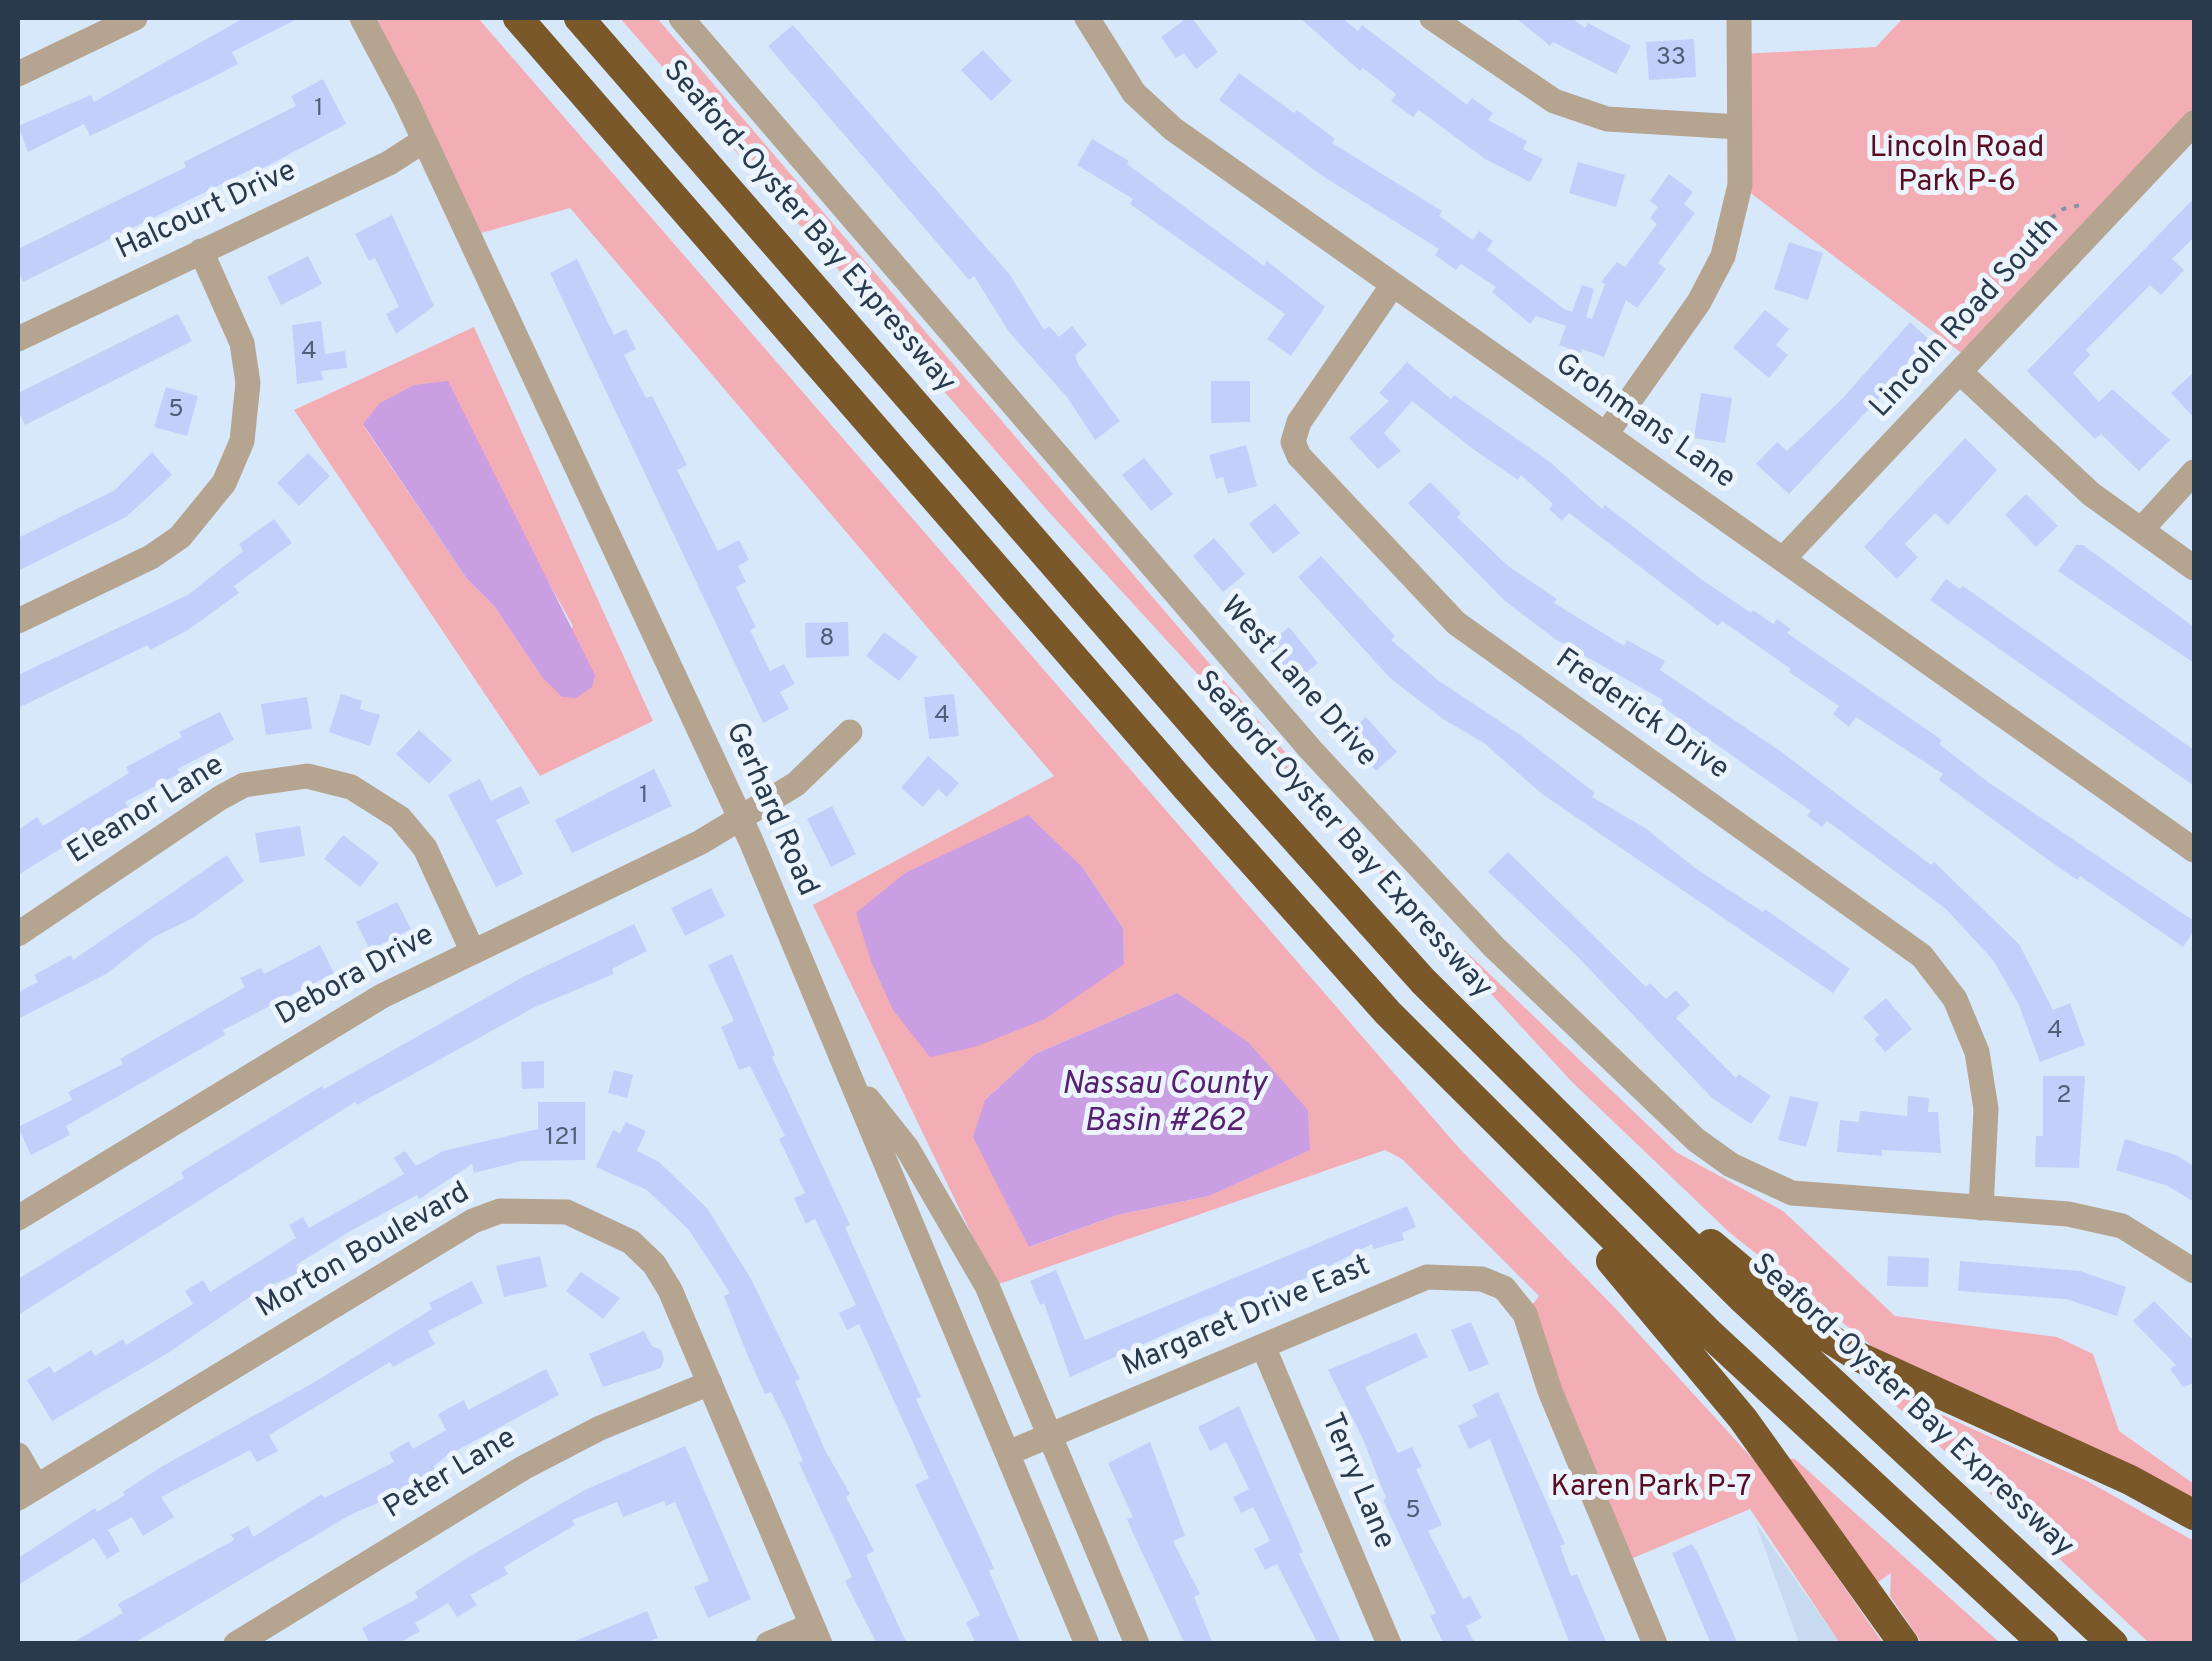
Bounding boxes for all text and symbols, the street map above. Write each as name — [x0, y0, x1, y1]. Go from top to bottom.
house number: 33 — [1656, 44, 1686, 74]
street label: Seaford-Oyster Bay Expressway — [654, 55, 962, 401]
house number: 1 — [314, 95, 324, 125]
park label: Lincoln Road Park P-6 — [1870, 132, 2044, 202]
street label: Halcourt Drive — [111, 155, 303, 269]
street label: Lincoln Road South — [1864, 211, 2068, 427]
house number: 4 — [301, 338, 317, 368]
street label: Grohmans Lane — [1547, 348, 1741, 498]
house number: 5 — [168, 396, 184, 426]
street label: West Lane Drive — [1211, 590, 1383, 776]
house number: 8 — [819, 625, 835, 655]
street label: Frederick Drive — [1547, 643, 1735, 789]
street label: Seaford-Oyster Bay Expressway — [1185, 665, 1499, 1007]
house number: 4 — [934, 702, 950, 732]
street label: Gerhard Road — [716, 718, 824, 902]
street label: Eleanor Lane — [62, 749, 232, 873]
house number: 1 — [639, 782, 649, 812]
street label: Debora Drive — [271, 919, 441, 1035]
house number: 4 — [2047, 1017, 2063, 1047]
water label: Nassau County Basin #262 — [1062, 1068, 1266, 1143]
house number: 2 — [2056, 1082, 2072, 1112]
house number: 121 — [545, 1124, 579, 1154]
street label: Morton Boulevard — [251, 1176, 477, 1328]
street label: Seaford-Oyster Bay Expressway — [1742, 1248, 2080, 1566]
street label: Margaret Drive East — [1118, 1250, 1376, 1386]
street label: Terry Lane — [1311, 1409, 1401, 1555]
street label: Peter Lane — [379, 1422, 523, 1528]
park label: Karen Park P-7 — [1551, 1471, 1751, 1507]
house number: 5 — [1405, 1497, 1421, 1527]

